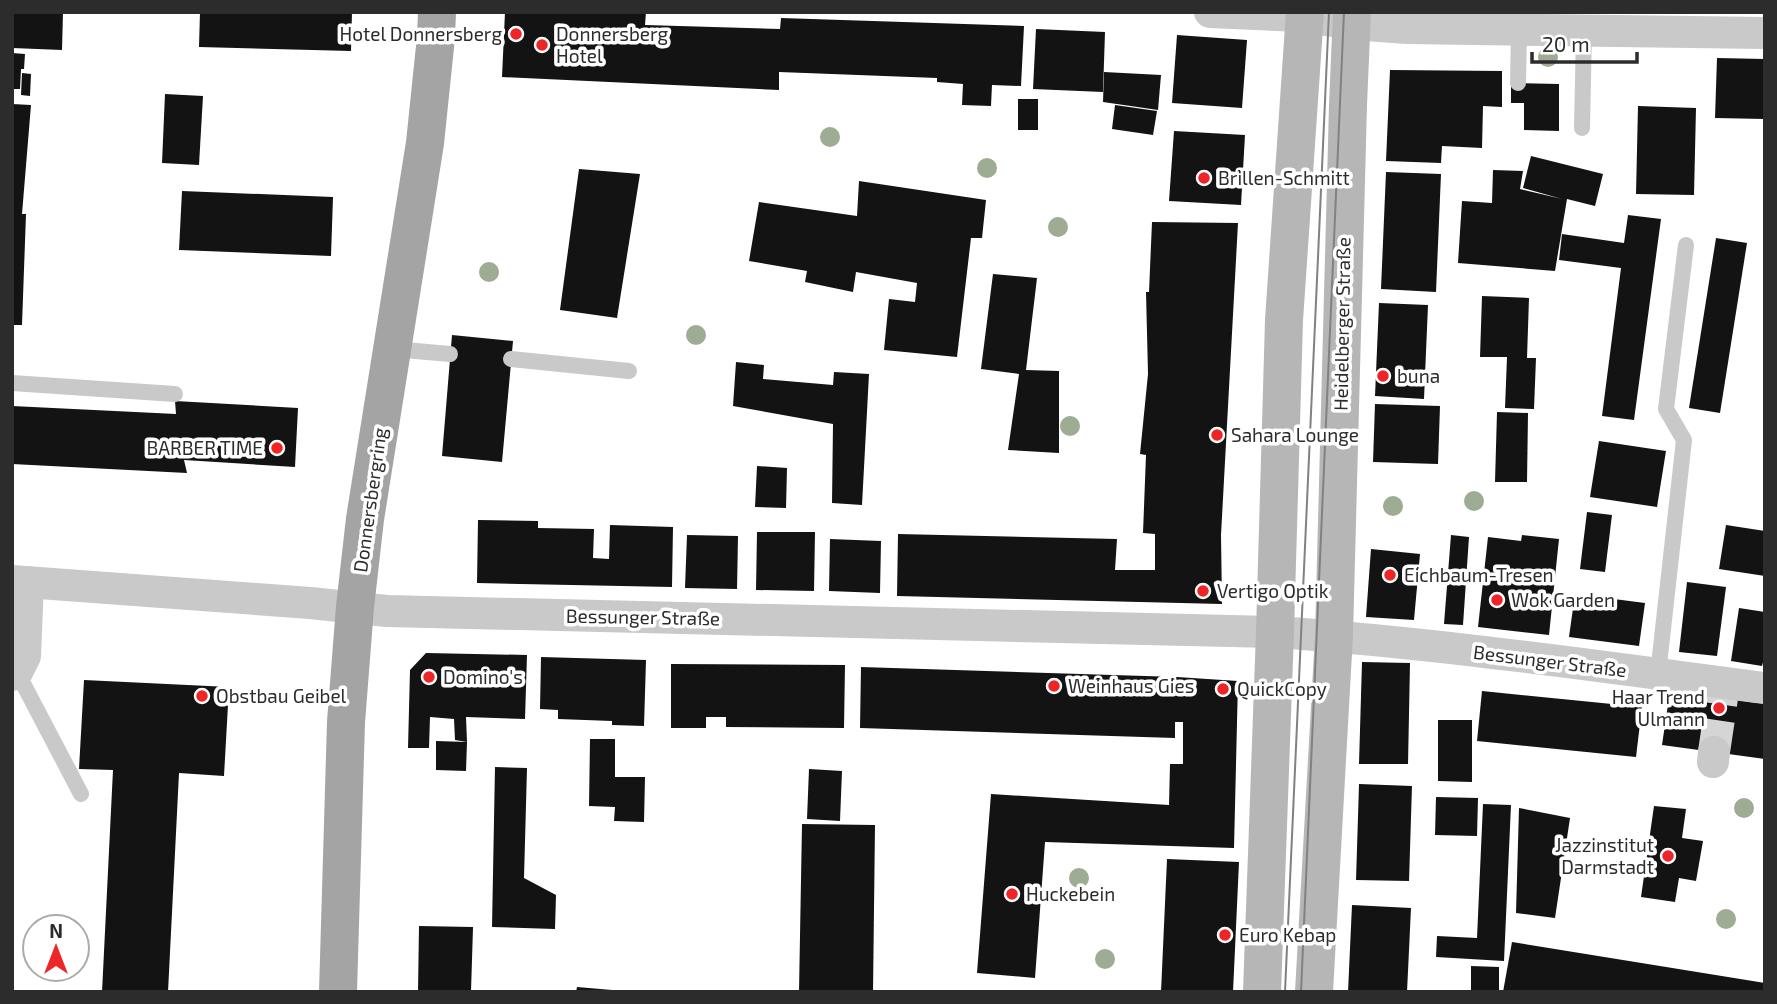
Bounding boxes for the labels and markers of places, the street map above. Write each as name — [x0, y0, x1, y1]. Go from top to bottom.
place label: Hotel Donnersberg — [340, 22, 502, 45]
place label: Donnersberg Hotel — [556, 22, 669, 67]
marker: Hotel Donnersberg — [508, 26, 524, 42]
marker: Donnersberg Hotel — [534, 37, 550, 53]
place label: Brillen-Schmitt — [1218, 166, 1350, 189]
marker: Brillen-Schmitt — [1196, 170, 1212, 186]
place label: buna — [1397, 364, 1440, 387]
marker: buna — [1375, 368, 1391, 384]
place label: Sahara Lounge — [1231, 423, 1359, 446]
marker: Sahara Lounge — [1209, 427, 1225, 443]
place label: BARBER TIME — [146, 436, 263, 459]
marker: BARBER TIME — [269, 440, 285, 456]
place label: Eichbaum-Tresen — [1404, 563, 1554, 586]
marker: Eichbaum-Tresen — [1382, 567, 1398, 583]
place label: Vertigo Optik — [1217, 579, 1329, 602]
marker: Vertigo Optik — [1195, 583, 1211, 599]
place label: Wok Garden — [1511, 588, 1615, 611]
marker: Wok Garden — [1489, 592, 1505, 608]
place label: Domino's — [443, 665, 523, 688]
marker: Domino's — [421, 669, 437, 685]
place label: Weinhaus Gies — [1068, 674, 1194, 697]
place label: QuickCopy — [1237, 677, 1327, 700]
marker: Weinhaus Gies — [1046, 678, 1062, 694]
marker: QuickCopy — [1215, 681, 1231, 697]
place label: Obstbau Geibel — [216, 684, 347, 707]
place label: Haar Trend Ulmann — [1612, 685, 1705, 730]
marker: Obstbau Geibel — [194, 688, 210, 704]
marker: Haar Trend Ulmann — [1711, 700, 1727, 716]
place label: Jazzinstitut Darmstadt — [1555, 833, 1654, 878]
marker: Jazzinstitut Darmstadt — [1660, 848, 1676, 864]
place label: Huckebein — [1026, 882, 1115, 905]
marker: Huckebein — [1004, 886, 1020, 902]
place label: Euro Kebap — [1239, 923, 1336, 946]
marker: Euro Kebap — [1217, 927, 1233, 943]

